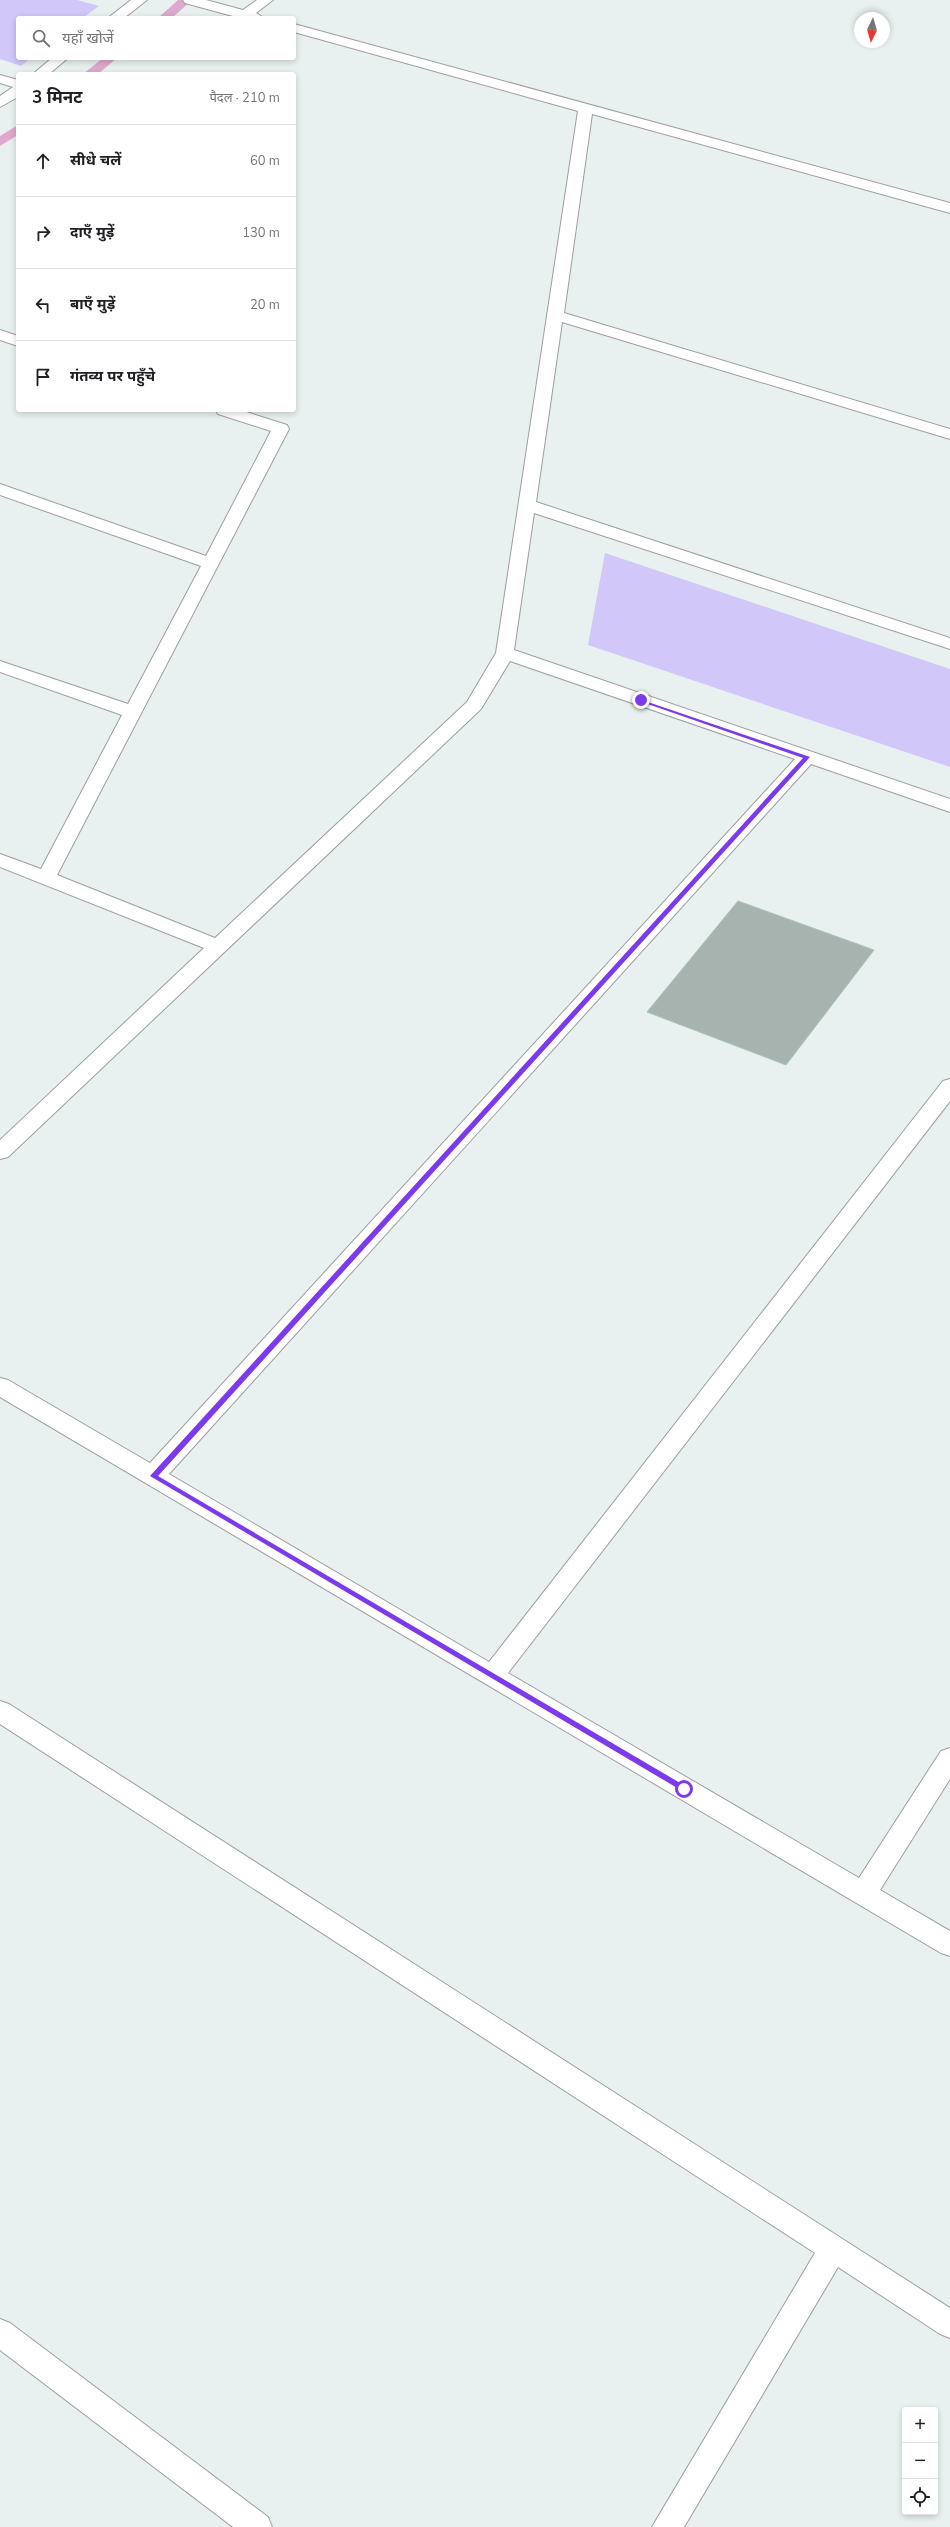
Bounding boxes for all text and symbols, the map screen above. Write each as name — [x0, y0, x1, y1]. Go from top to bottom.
north arrow — [854, 12, 890, 48]
search box — [16, 16, 296, 60]
icon: search — [30, 27, 52, 49]
text: यहाँ खोजें — [62, 28, 114, 48]
text: 3 मिनट — [32, 86, 82, 109]
text: पैदल · 210 m — [209, 89, 280, 107]
icon: ahead — [32, 150, 54, 172]
text: सीधे चलें — [70, 150, 121, 170]
text: 60 m — [250, 152, 280, 170]
icon: right — [32, 222, 54, 244]
text: दाएँ मुड़ें — [70, 222, 114, 242]
text: 130 m — [242, 224, 280, 242]
icon: left — [32, 294, 54, 316]
text: बाएँ मुड़ें — [70, 294, 115, 314]
text: 20 m — [250, 296, 280, 314]
icon: arrive — [32, 366, 54, 388]
text: गंतव्य पर पहुँचे — [70, 366, 155, 386]
route end — [632, 691, 650, 709]
route start — [675, 1780, 693, 1798]
map controls — [902, 2407, 938, 2515]
button: + — [902, 2407, 938, 2443]
button: − — [902, 2443, 938, 2479]
button: locate — [902, 2479, 938, 2515]

